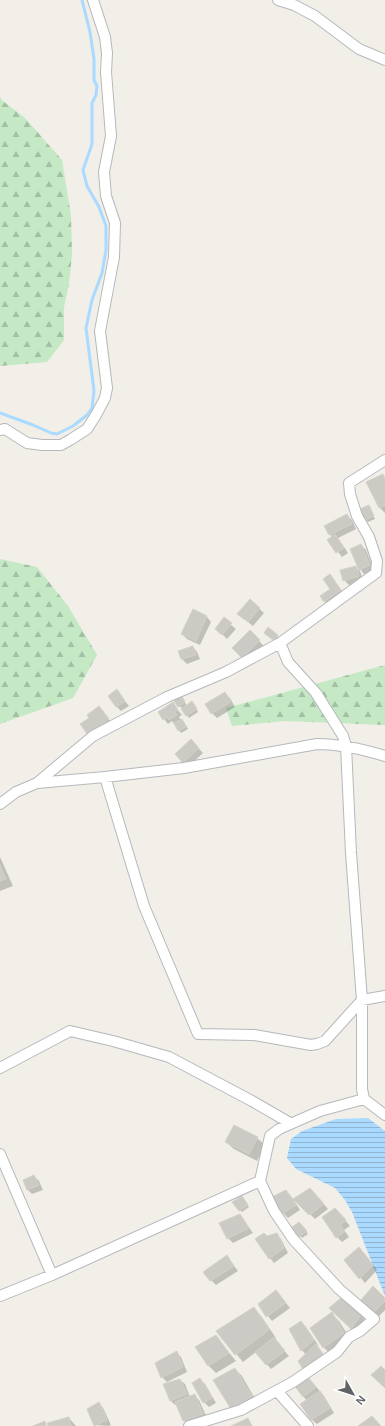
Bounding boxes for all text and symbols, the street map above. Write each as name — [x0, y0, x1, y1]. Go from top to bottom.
north arrow — [333, 1374, 373, 1414]
text: N — [354, 1393, 368, 1407]

